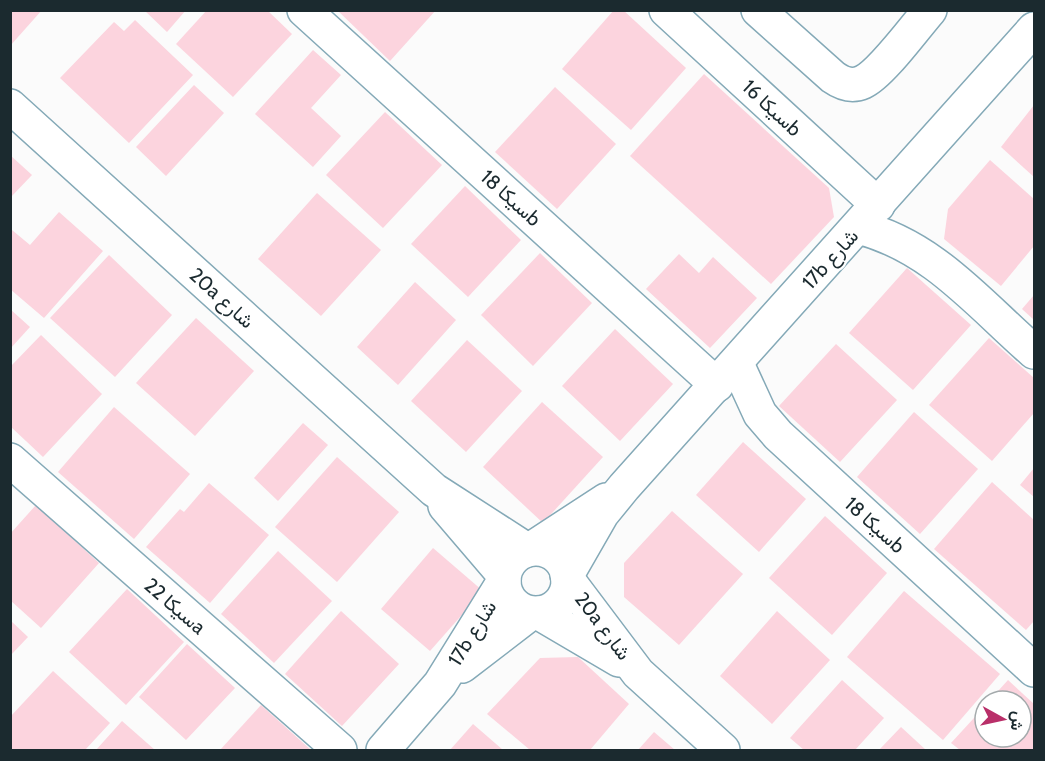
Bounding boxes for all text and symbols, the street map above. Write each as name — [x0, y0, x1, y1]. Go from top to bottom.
street label: سيكا 16b — [737, 75, 807, 141]
street label: سيكا 18b — [476, 165, 546, 231]
street label: 17b شارع — [797, 224, 865, 295]
street label: 20a شارع — [183, 263, 259, 335]
street label: سيكا 18b — [840, 492, 910, 558]
street label: سيكا 22a — [139, 573, 211, 639]
street label: 20a شارع — [568, 587, 636, 666]
street label: 17b شارع — [443, 596, 503, 671]
north arrow — [973, 689, 1033, 749]
text: ش — [1007, 710, 1028, 732]

